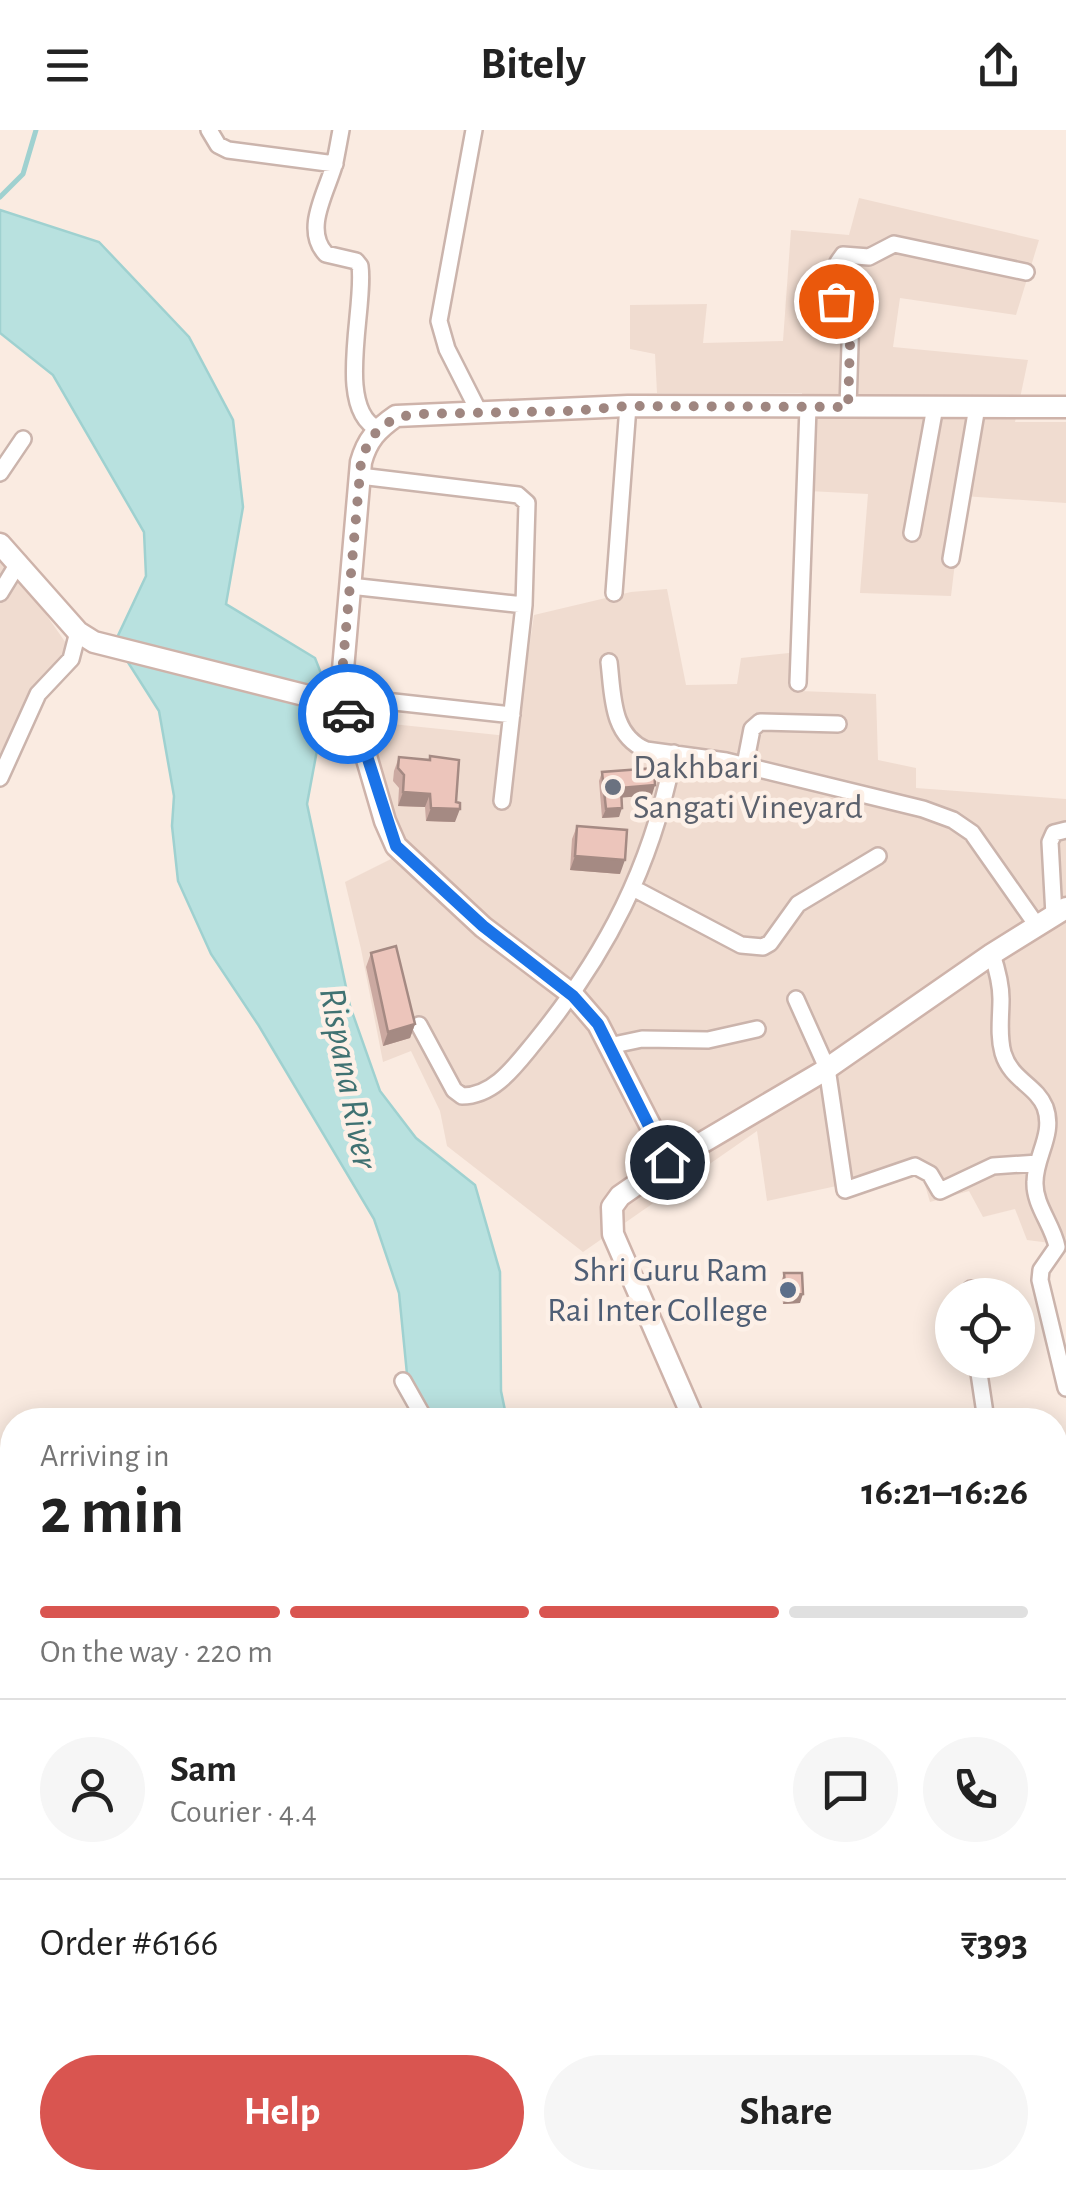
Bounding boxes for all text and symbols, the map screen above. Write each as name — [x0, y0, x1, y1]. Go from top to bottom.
icon: menu — [40, 38, 95, 93]
icon: share — [971, 38, 1026, 93]
text: Bitely — [480, 42, 586, 87]
pin — [794, 259, 879, 344]
icon: bag — [809, 274, 864, 329]
courier — [298, 664, 398, 764]
icon: car — [321, 687, 376, 742]
place label: Dakhbari Sangati Vineyard — [633, 750, 863, 825]
marker: Dakhbari Sangati Vineyard — [602, 776, 624, 798]
water label: Rispana River — [312, 984, 384, 1173]
pin — [625, 1120, 710, 1205]
icon: home — [640, 1135, 695, 1190]
place label: Shri Guru Ram Rai Inter College — [547, 1253, 768, 1328]
map controls — [935, 1278, 1035, 1378]
button: locate — [935, 1278, 1035, 1378]
marker: Shri Guru Ram Rai Inter College — [777, 1279, 799, 1301]
text: Arriving in — [40, 1440, 169, 1472]
text: 16:21–16:26 — [861, 1474, 1028, 1512]
text: 2 min — [40, 1480, 184, 1545]
text: On the way · 220 m — [40, 1636, 273, 1668]
button: person — [40, 1737, 145, 1842]
button: chat — [793, 1737, 898, 1842]
button: phone — [923, 1737, 1028, 1842]
text: Sam — [170, 1751, 237, 1789]
text: Courier · 4.4 — [170, 1796, 317, 1828]
text: Order #6166 — [40, 1925, 218, 1963]
text: ₹393 — [961, 1925, 1028, 1963]
button: Help — [40, 2055, 524, 2170]
button: Share — [544, 2055, 1028, 2170]

